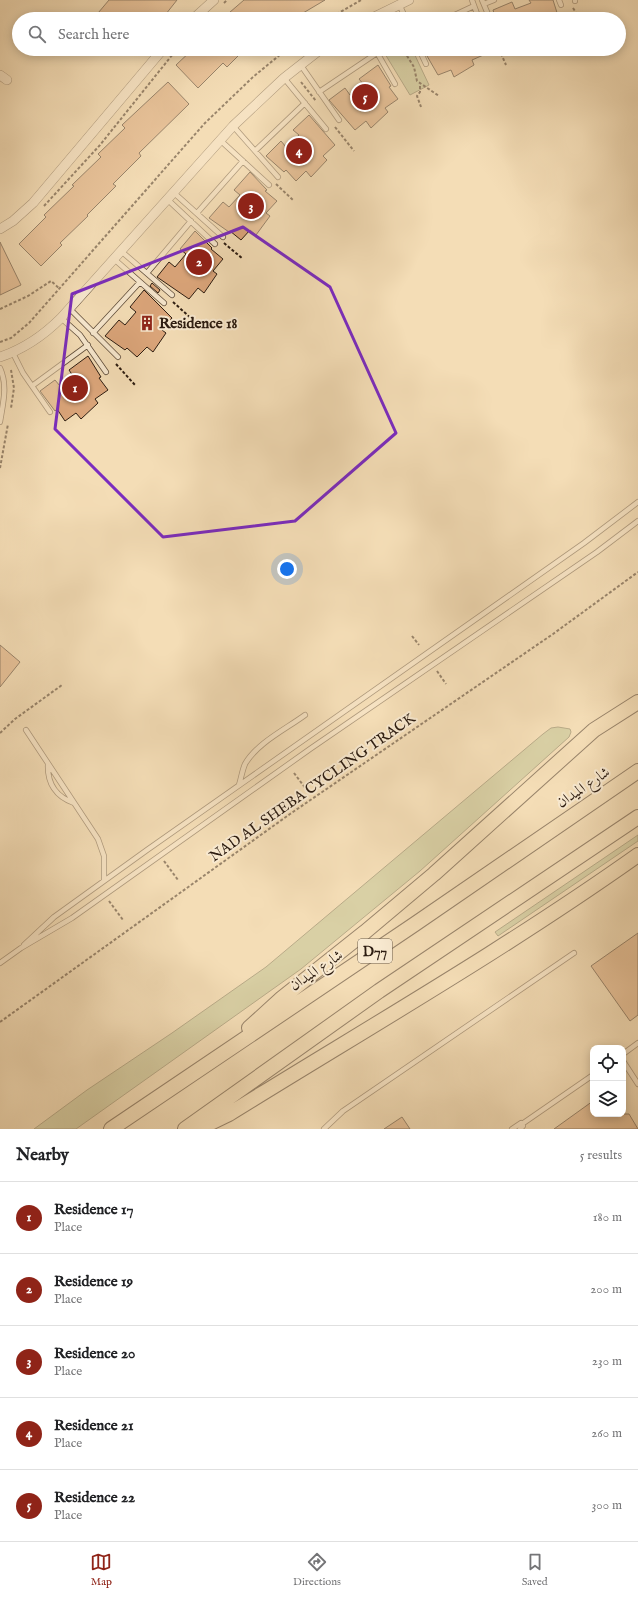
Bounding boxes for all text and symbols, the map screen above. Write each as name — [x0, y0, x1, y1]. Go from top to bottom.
search box — [12, 12, 626, 56]
icon: search — [26, 23, 48, 45]
text: Search here — [58, 25, 129, 44]
pin: 5 — [352, 82, 378, 112]
pin: 4 — [286, 136, 312, 166]
pin: 3 — [238, 191, 264, 221]
pin: 2 — [186, 247, 212, 277]
building icon: Residence 18 — [138, 314, 156, 332]
place label: Residence 18 — [159, 314, 238, 333]
pin: 1 — [62, 373, 88, 403]
your location — [277, 559, 297, 579]
street label: NAD AL SHEBA CYCLING TRACK — [206, 709, 419, 866]
street label: شارع الميدان — [553, 763, 615, 815]
road number: D77 — [358, 939, 392, 963]
street label: شارع الميدان — [286, 946, 348, 998]
map controls — [590, 1045, 626, 1117]
button: locate — [590, 1045, 626, 1081]
button: layers — [590, 1081, 626, 1117]
text: Nearby — [16, 1145, 69, 1166]
text: 5 results — [580, 1147, 622, 1164]
text: Residence 17 — [54, 1200, 134, 1219]
text: 1 — [27, 1209, 31, 1226]
text: 180 m — [593, 1209, 622, 1226]
text: Place — [54, 1219, 82, 1236]
text: Residence 19 — [54, 1272, 133, 1291]
text: 2 — [26, 1281, 32, 1298]
text: 200 m — [590, 1281, 622, 1298]
text: Place — [54, 1291, 82, 1308]
text: Residence 20 — [54, 1344, 135, 1363]
text: 3 — [27, 1353, 31, 1370]
text: 230 m — [592, 1353, 622, 1370]
text: Place — [54, 1363, 82, 1380]
text: Residence 21 — [54, 1416, 134, 1435]
text: 4 — [26, 1425, 32, 1442]
text: 260 m — [591, 1425, 622, 1442]
text: Place — [54, 1435, 82, 1452]
text: Residence 22 — [54, 1488, 135, 1507]
text: 5 — [27, 1497, 31, 1514]
text: 300 m — [591, 1497, 622, 1514]
text: Place — [54, 1507, 82, 1524]
tab: Map — [90, 1551, 112, 1589]
tab: Directions — [293, 1551, 341, 1589]
tab: Saved — [522, 1551, 548, 1589]

